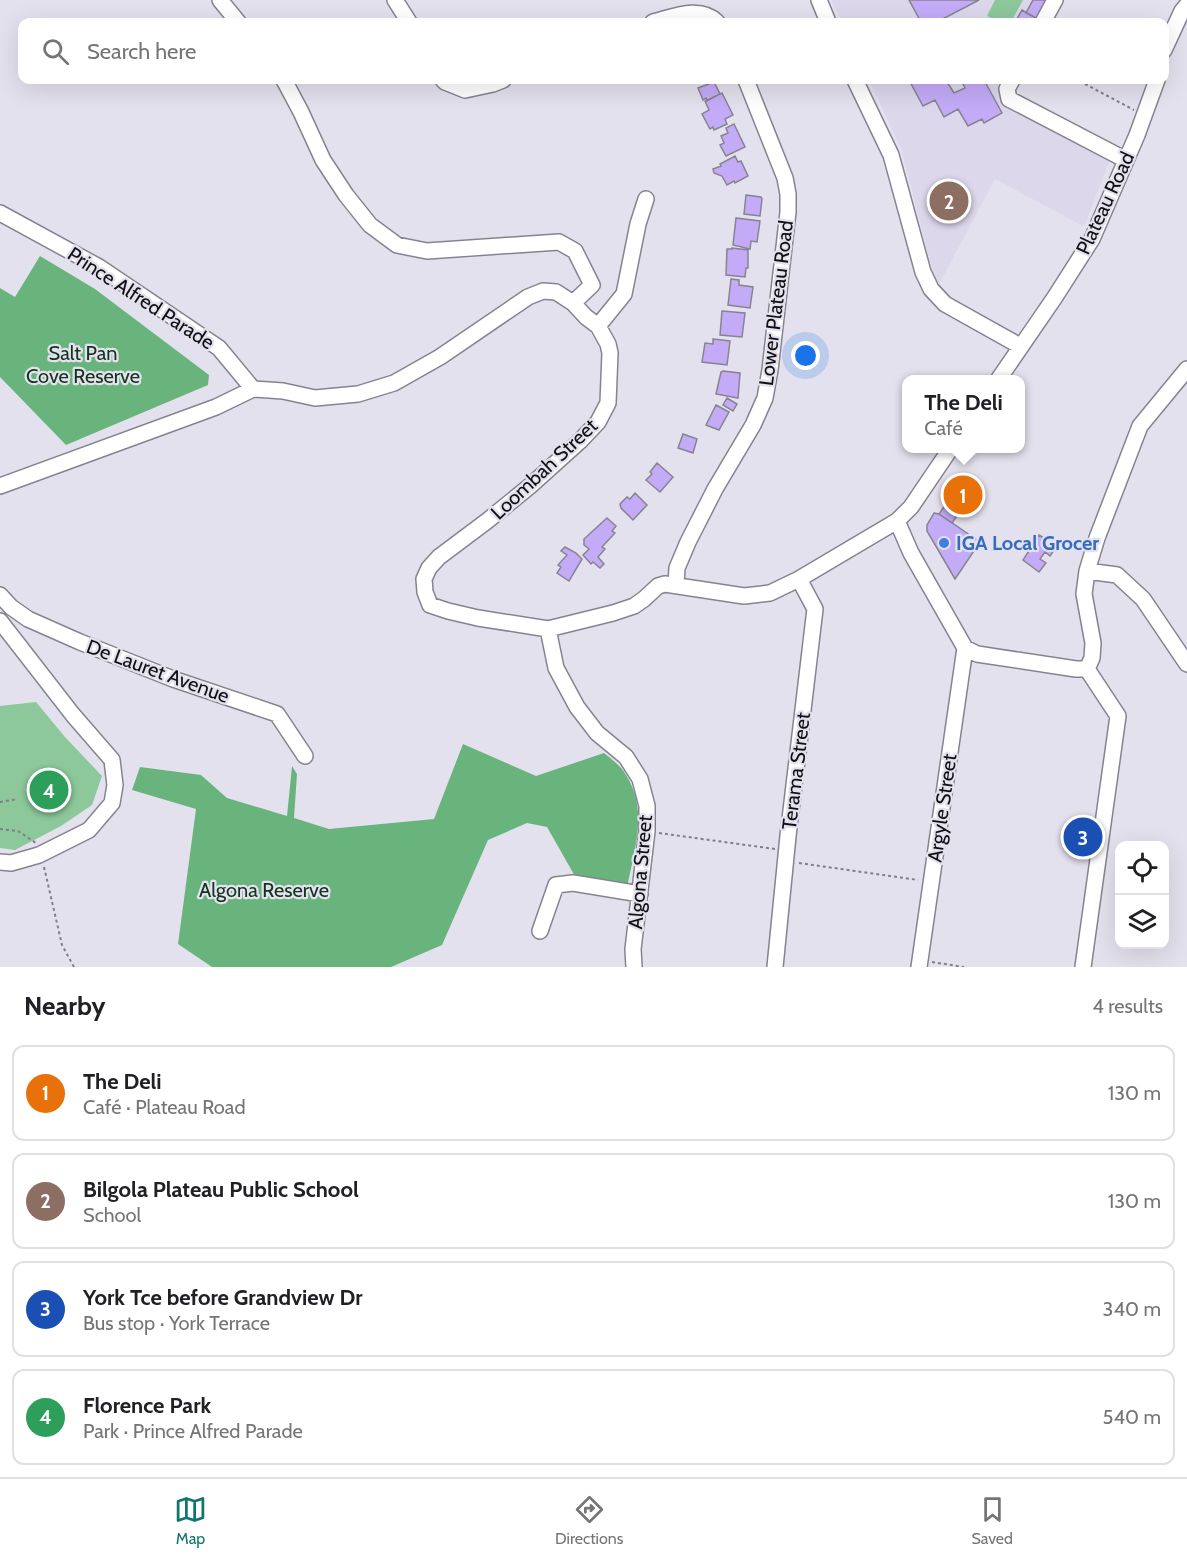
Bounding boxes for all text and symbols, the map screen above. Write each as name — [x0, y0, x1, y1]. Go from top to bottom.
search box — [18, 18, 1169, 84]
icon: search — [39, 35, 72, 68]
text: Search here — [87, 38, 196, 65]
street label: Plateau Road — [1071, 148, 1139, 258]
pin: 2 — [930, 178, 968, 224]
street label: Lower Plateau Road — [754, 219, 798, 387]
street label: Prince Alfred Parade — [63, 242, 219, 354]
park label: Salt Pan Cove Reserve — [26, 341, 140, 388]
your location — [791, 341, 820, 370]
popup — [902, 375, 1025, 453]
text: The Deli — [924, 389, 1003, 416]
street label: Loombah Street — [486, 413, 602, 524]
text: Café — [924, 416, 963, 440]
pin: 1 — [944, 472, 982, 518]
place label: IGA Local Grocer — [956, 531, 1099, 555]
marker: IGA Local Grocer — [937, 536, 951, 550]
street label: De Lauret Avenue — [83, 634, 233, 708]
street label: Terama Street — [777, 711, 815, 831]
street label: Argyle Street — [923, 752, 962, 864]
pin: 4 — [29, 768, 68, 812]
street label: Algona Street — [623, 814, 657, 930]
pin: 3 — [1064, 814, 1102, 860]
map controls — [1115, 841, 1169, 949]
button: locate — [1115, 841, 1169, 895]
park label: Algona Reserve — [199, 878, 329, 902]
button: layers — [1115, 895, 1169, 949]
text: Nearby — [24, 990, 105, 1022]
text: 4 results — [1092, 994, 1163, 1018]
text: The Deli — [83, 1068, 162, 1095]
text: 1 — [42, 1081, 49, 1105]
text: 130 m — [1108, 1081, 1161, 1105]
text: Café · Plateau Road — [83, 1095, 246, 1119]
text: Bilgola Plateau Public School — [83, 1176, 359, 1203]
text: 2 — [40, 1189, 51, 1213]
text: 130 m — [1108, 1189, 1161, 1213]
text: School — [83, 1203, 141, 1227]
text: York Tce before Grandview Dr — [83, 1284, 362, 1311]
text: 3 — [40, 1297, 51, 1321]
text: 340 m — [1103, 1297, 1161, 1321]
text: Bus stop · York Terrace — [83, 1311, 270, 1335]
text: Florence Park — [83, 1392, 211, 1419]
text: 4 — [39, 1405, 52, 1429]
text: 540 m — [1103, 1405, 1161, 1429]
text: Park · Prince Alfred Parade — [83, 1419, 303, 1443]
tab: Map — [174, 1493, 207, 1548]
tab: Directions — [555, 1493, 623, 1548]
tab: Saved — [971, 1493, 1013, 1548]

